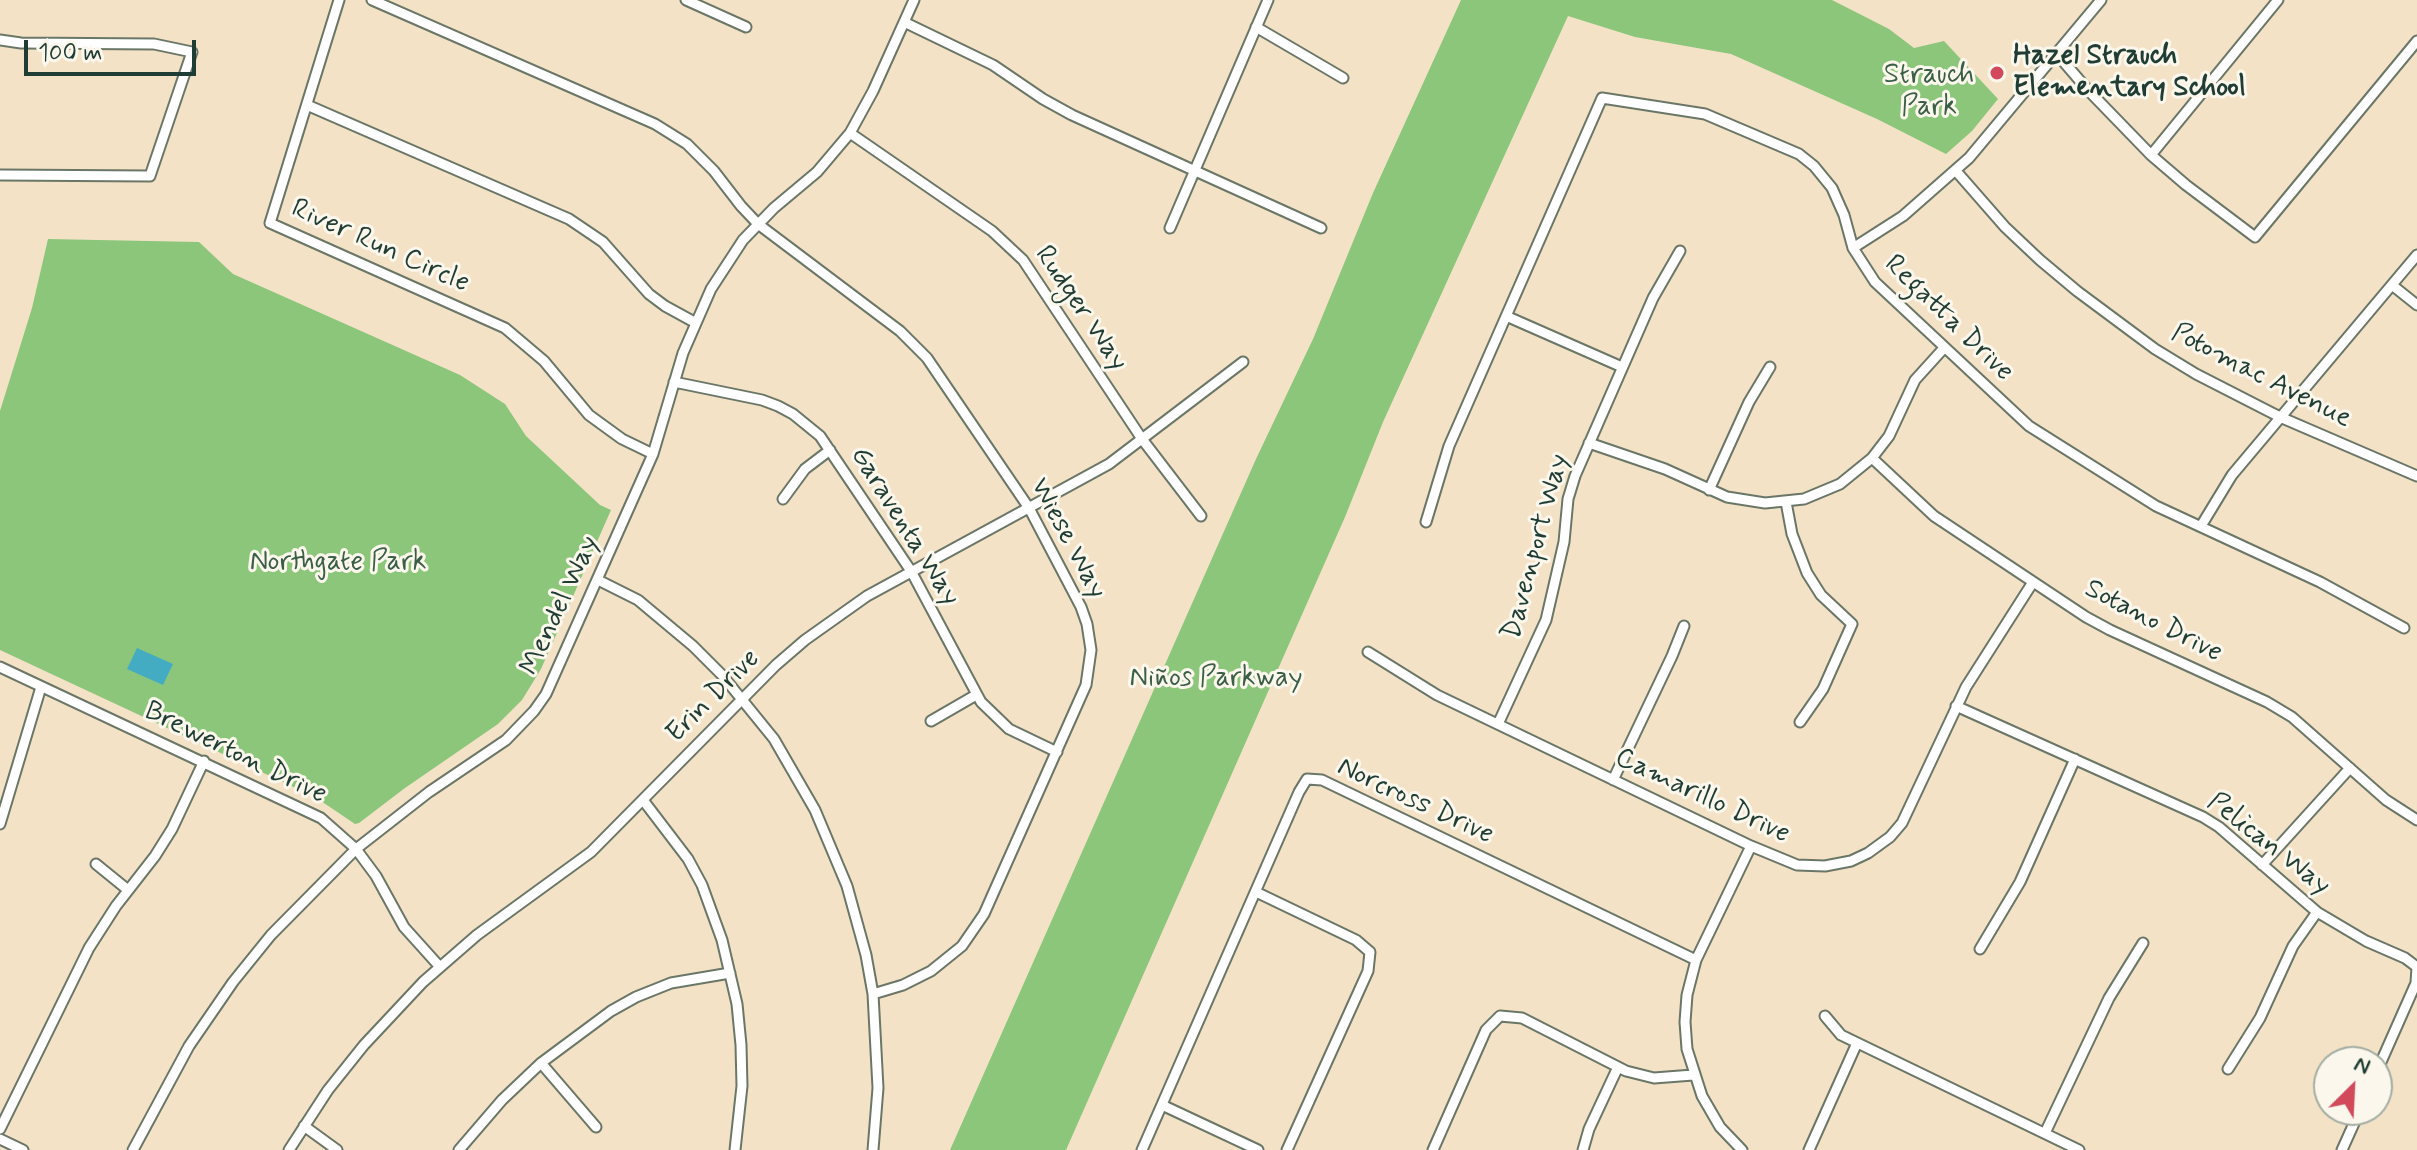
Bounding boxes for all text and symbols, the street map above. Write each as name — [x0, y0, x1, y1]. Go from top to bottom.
scale bar — [28, 24, 200, 74]
text: 100 m — [38, 38, 102, 69]
place label: Hazel Strauch Elementary School — [2013, 40, 2246, 106]
park label: Strauch Park — [1884, 59, 1974, 125]
marker: Hazel Strauch Elementary School — [1988, 64, 2006, 82]
street label: River Run Circle — [286, 193, 474, 301]
street label: Rudger Way — [1026, 240, 1134, 378]
street label: Regatta Drive — [1876, 249, 2020, 389]
street label: Potomac Avenue — [2165, 317, 2357, 437]
street label: Garaventa Way — [842, 441, 966, 613]
street label: Davenport Way — [1496, 451, 1578, 643]
street label: Wiese Way — [1021, 473, 1113, 605]
street label: Mendel Way — [514, 531, 608, 681]
park label: Northgate Park — [250, 546, 426, 580]
street label: Sotano Drive — [2079, 573, 2227, 671]
street label: Erin Drive — [660, 643, 768, 751]
park label: Niños Parkway — [1129, 662, 1303, 696]
street label: Brewerton Drive — [138, 695, 332, 813]
street label: Camarillo Drive — [1609, 742, 1795, 852]
street label: Norcross Drive — [1331, 751, 1499, 853]
street label: Pelican Way — [2200, 786, 2336, 904]
north arrow — [2313, 1046, 2393, 1126]
text: N — [2350, 1050, 2374, 1082]

